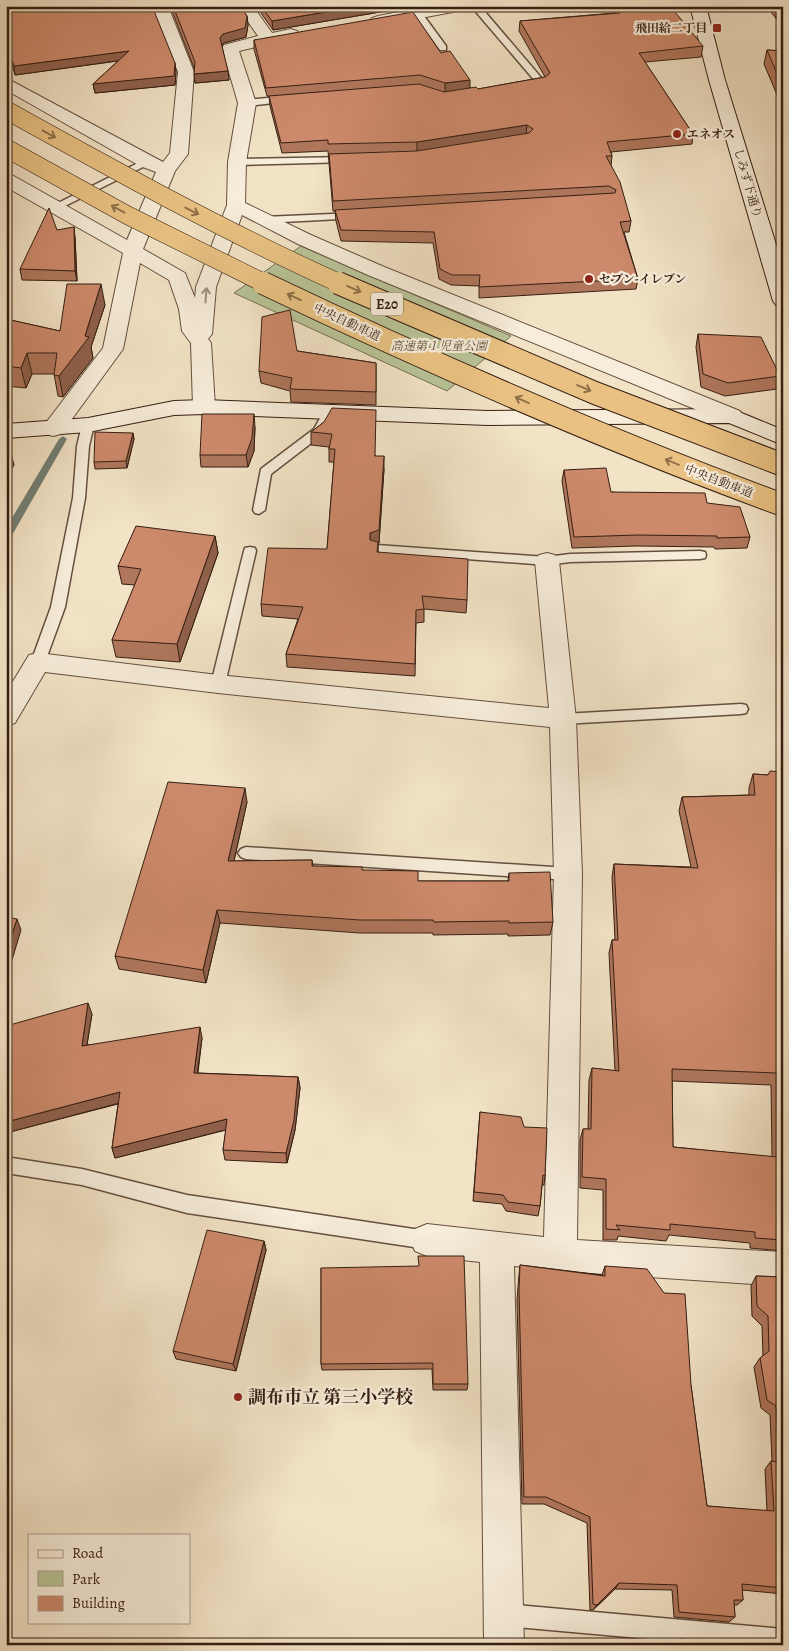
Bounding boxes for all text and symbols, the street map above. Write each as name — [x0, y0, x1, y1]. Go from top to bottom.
place label: 飛田給二丁目 — [635, 20, 707, 36]
marker: 飛田給二丁目 — [711, 22, 723, 34]
place label: エネオス — [687, 126, 735, 142]
marker: エネオス — [671, 128, 683, 140]
one-way arrow — [41, 130, 55, 140]
street label: しみず下通り — [730, 146, 766, 220]
one-way arrow — [110, 204, 125, 214]
one-way arrow — [184, 207, 199, 216]
place label: セブン-イレブン — [599, 271, 686, 287]
marker: セブン-イレブン — [583, 273, 595, 285]
one-way arrow — [346, 285, 361, 295]
one-way arrow — [201, 287, 211, 303]
one-way arrow — [287, 292, 302, 302]
road number: E20 — [371, 292, 403, 316]
street label: 中央自動車道 — [311, 300, 383, 344]
park label: 高速第１児童公園 — [391, 338, 489, 354]
one-way arrow — [576, 383, 591, 393]
one-way arrow — [515, 395, 530, 405]
one-way arrow — [665, 457, 680, 467]
street label: 中央自動車道 — [683, 461, 755, 501]
place label: 調布市立 第三小学校 — [248, 1385, 413, 1409]
marker: 調布市立 第三小学校 — [232, 1391, 244, 1403]
legend — [28, 1534, 190, 1624]
text: Road — [72, 1543, 104, 1563]
text: Park — [72, 1569, 101, 1589]
text: Building — [72, 1593, 125, 1613]

